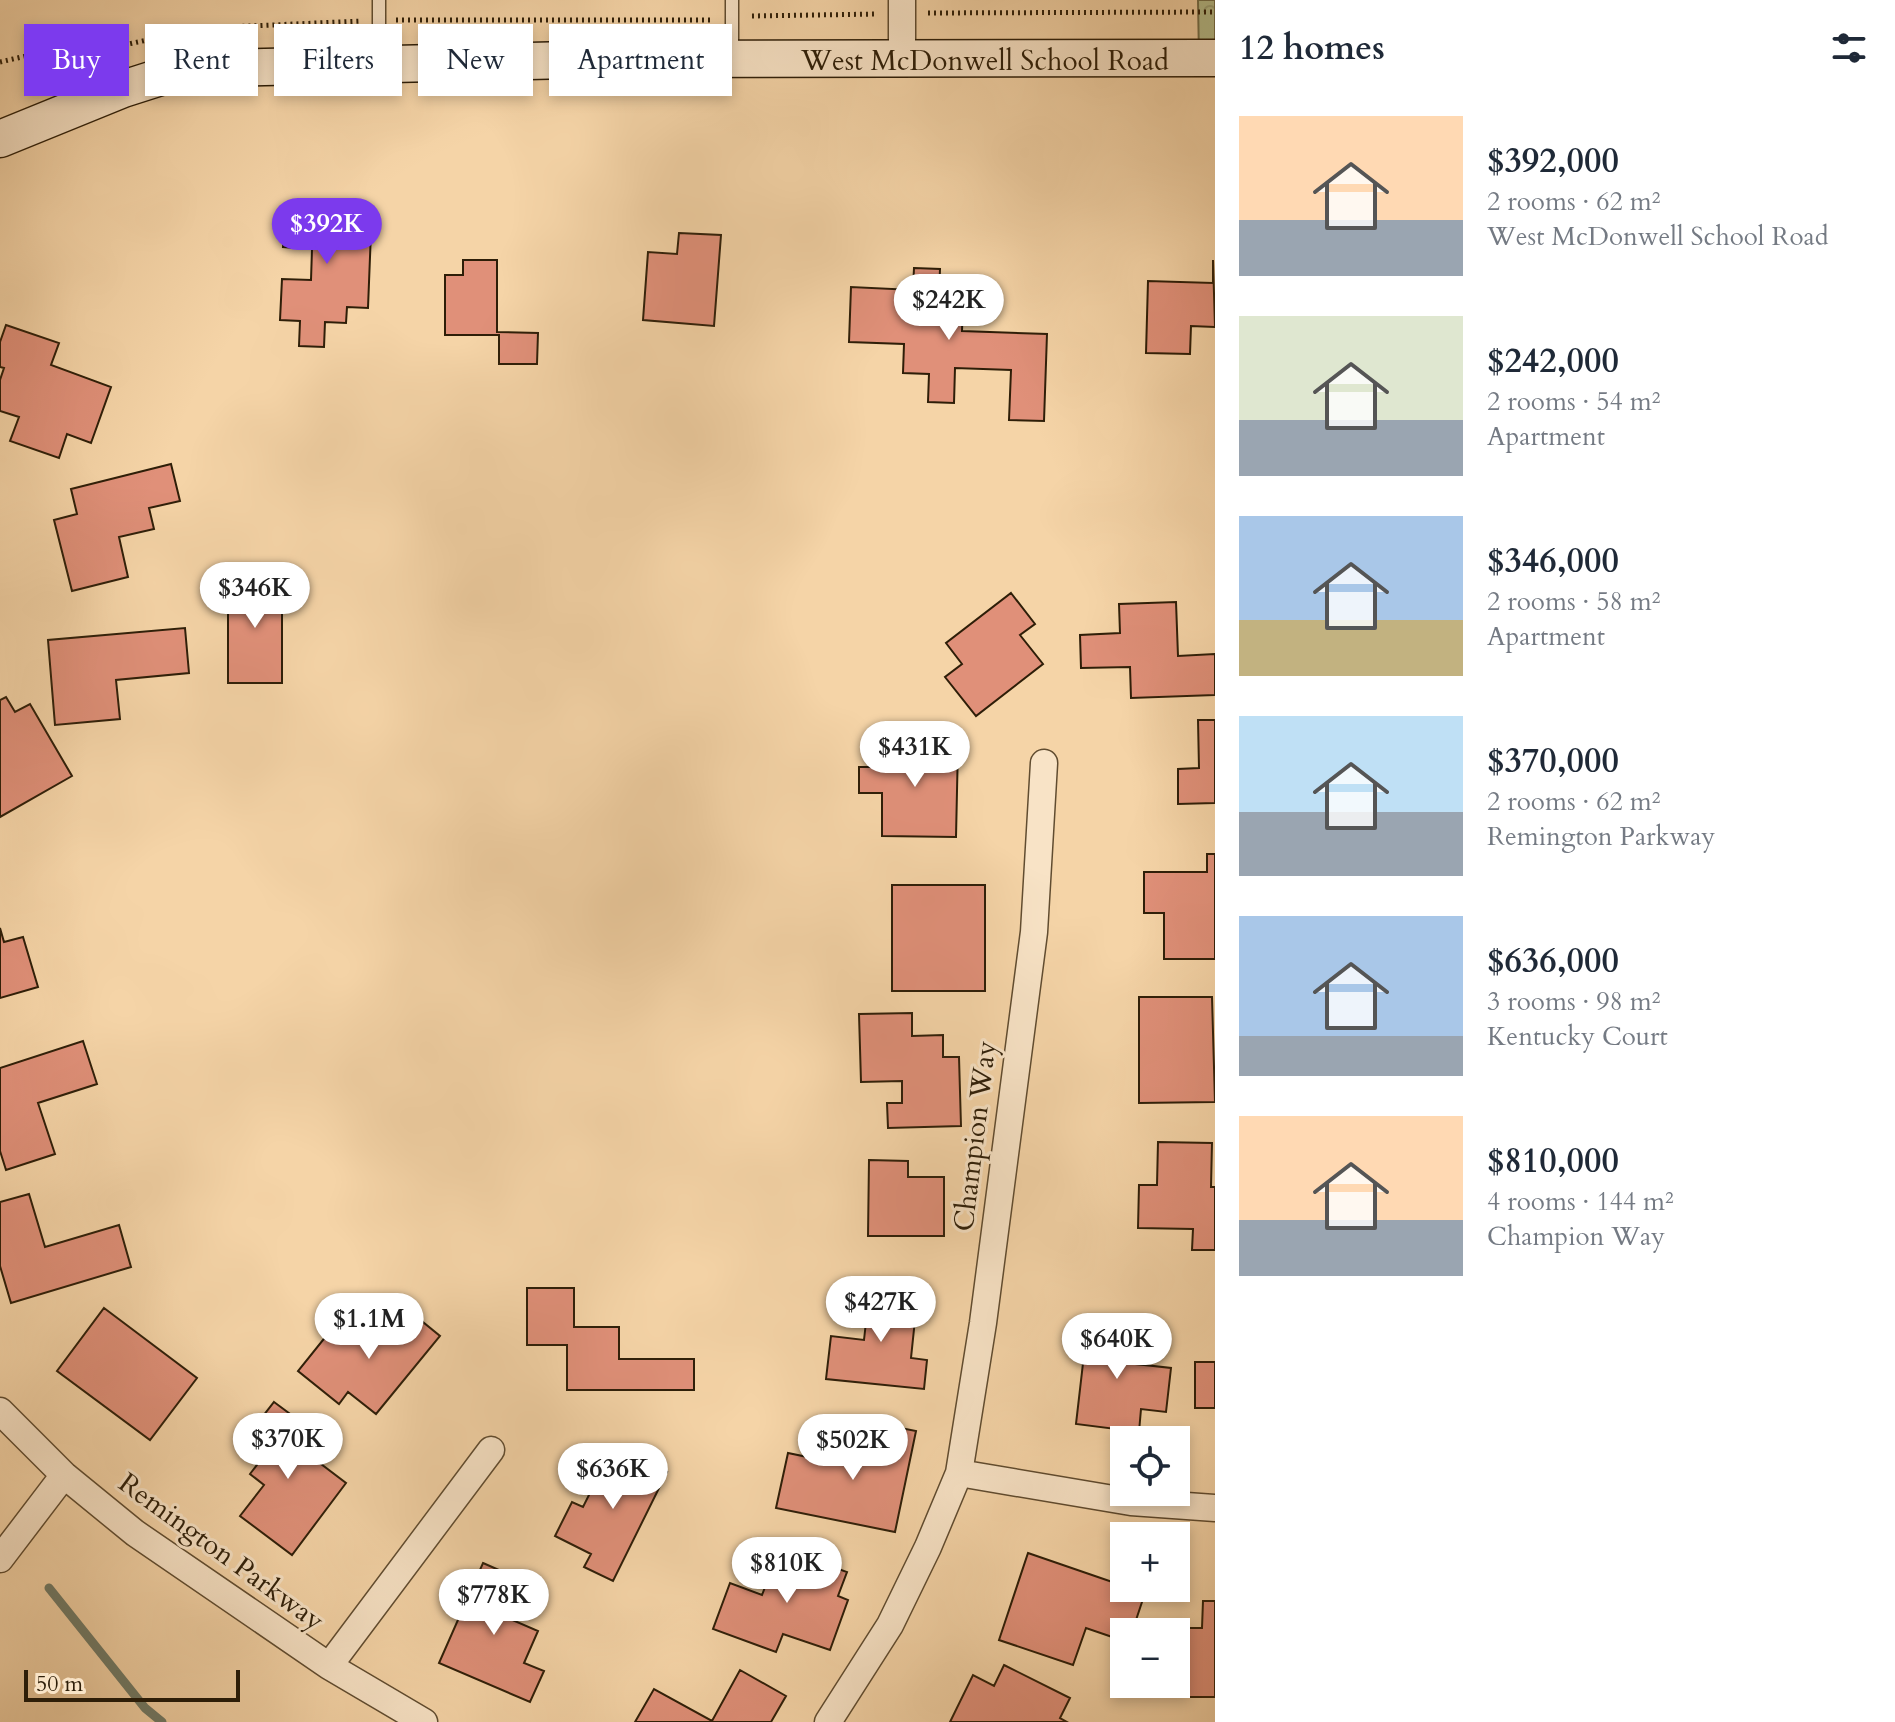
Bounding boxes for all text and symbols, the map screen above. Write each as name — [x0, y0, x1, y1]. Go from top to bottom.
chip: Buy — [24, 24, 129, 96]
chip: Rent — [145, 24, 258, 96]
chip: Filters — [274, 24, 402, 96]
chip: New — [418, 24, 533, 96]
chip: Apartment — [549, 24, 732, 96]
text: 12 homes — [1239, 25, 1385, 71]
icon: filters — [1827, 26, 1871, 70]
street label: West McDonwell School Road — [800, 42, 1169, 80]
text: $392,000 — [1487, 138, 1619, 184]
icon: home — [1303, 148, 1399, 244]
text: 2 rooms · 62 m² — [1487, 184, 1660, 219]
pin: $392K — [271, 198, 383, 266]
text: $392K — [290, 206, 364, 241]
text: West McDonwell School Road — [1487, 219, 1829, 254]
pin: $242K — [893, 274, 1005, 342]
text: $242K — [912, 282, 986, 317]
text: $242,000 — [1487, 338, 1619, 384]
icon: home — [1303, 348, 1399, 444]
text: 2 rooms · 54 m² — [1487, 384, 1660, 419]
text: Apartment — [1487, 419, 1605, 454]
text: $346,000 — [1487, 538, 1619, 584]
icon: home — [1303, 548, 1399, 644]
pin: $346K — [199, 562, 311, 630]
text: $346K — [218, 570, 292, 605]
text: 2 rooms · 58 m² — [1487, 584, 1660, 619]
text: Apartment — [1487, 619, 1605, 654]
pin: $431K — [859, 721, 971, 789]
text: $431K — [878, 729, 952, 764]
text: $370,000 — [1487, 738, 1619, 784]
icon: home — [1303, 748, 1399, 844]
text: 2 rooms · 62 m² — [1487, 784, 1660, 819]
text: Remington Parkway — [1487, 819, 1715, 854]
text: $636,000 — [1487, 938, 1619, 984]
icon: home — [1303, 948, 1399, 1044]
text: 3 rooms · 98 m² — [1487, 984, 1660, 1019]
text: Kentucky Court — [1487, 1019, 1668, 1054]
street label: Champion Way — [944, 1038, 1006, 1234]
text: $810,000 — [1487, 1138, 1619, 1184]
icon: home — [1303, 1148, 1399, 1244]
text: 4 rooms · 144 m² — [1487, 1184, 1674, 1219]
text: Champion Way — [1487, 1219, 1665, 1254]
pin: $427K — [825, 1276, 937, 1344]
text: $427K — [844, 1284, 918, 1319]
pin: $1.1M — [313, 1293, 425, 1361]
text: $1.1M — [333, 1301, 405, 1336]
pin: $640K — [1061, 1313, 1173, 1381]
text: $640K — [1080, 1321, 1154, 1356]
pin: $370K — [232, 1413, 344, 1481]
pin: $502K — [797, 1414, 909, 1482]
text: $370K — [251, 1421, 325, 1456]
text: $502K — [816, 1422, 890, 1457]
map controls — [1110, 1426, 1190, 1698]
button: locate — [1110, 1426, 1190, 1506]
pin: $636K — [557, 1443, 669, 1511]
text: $636K — [576, 1451, 650, 1486]
street label: Remington Parkway — [111, 1464, 332, 1640]
button: + — [1110, 1522, 1190, 1602]
pin: $810K — [731, 1537, 843, 1605]
text: $810K — [750, 1545, 824, 1580]
pin: $778K — [438, 1569, 550, 1637]
text: $778K — [457, 1577, 531, 1612]
button: − — [1110, 1618, 1190, 1698]
scale bar — [24, 1666, 240, 1702]
text: 50 m — [36, 1669, 83, 1699]

